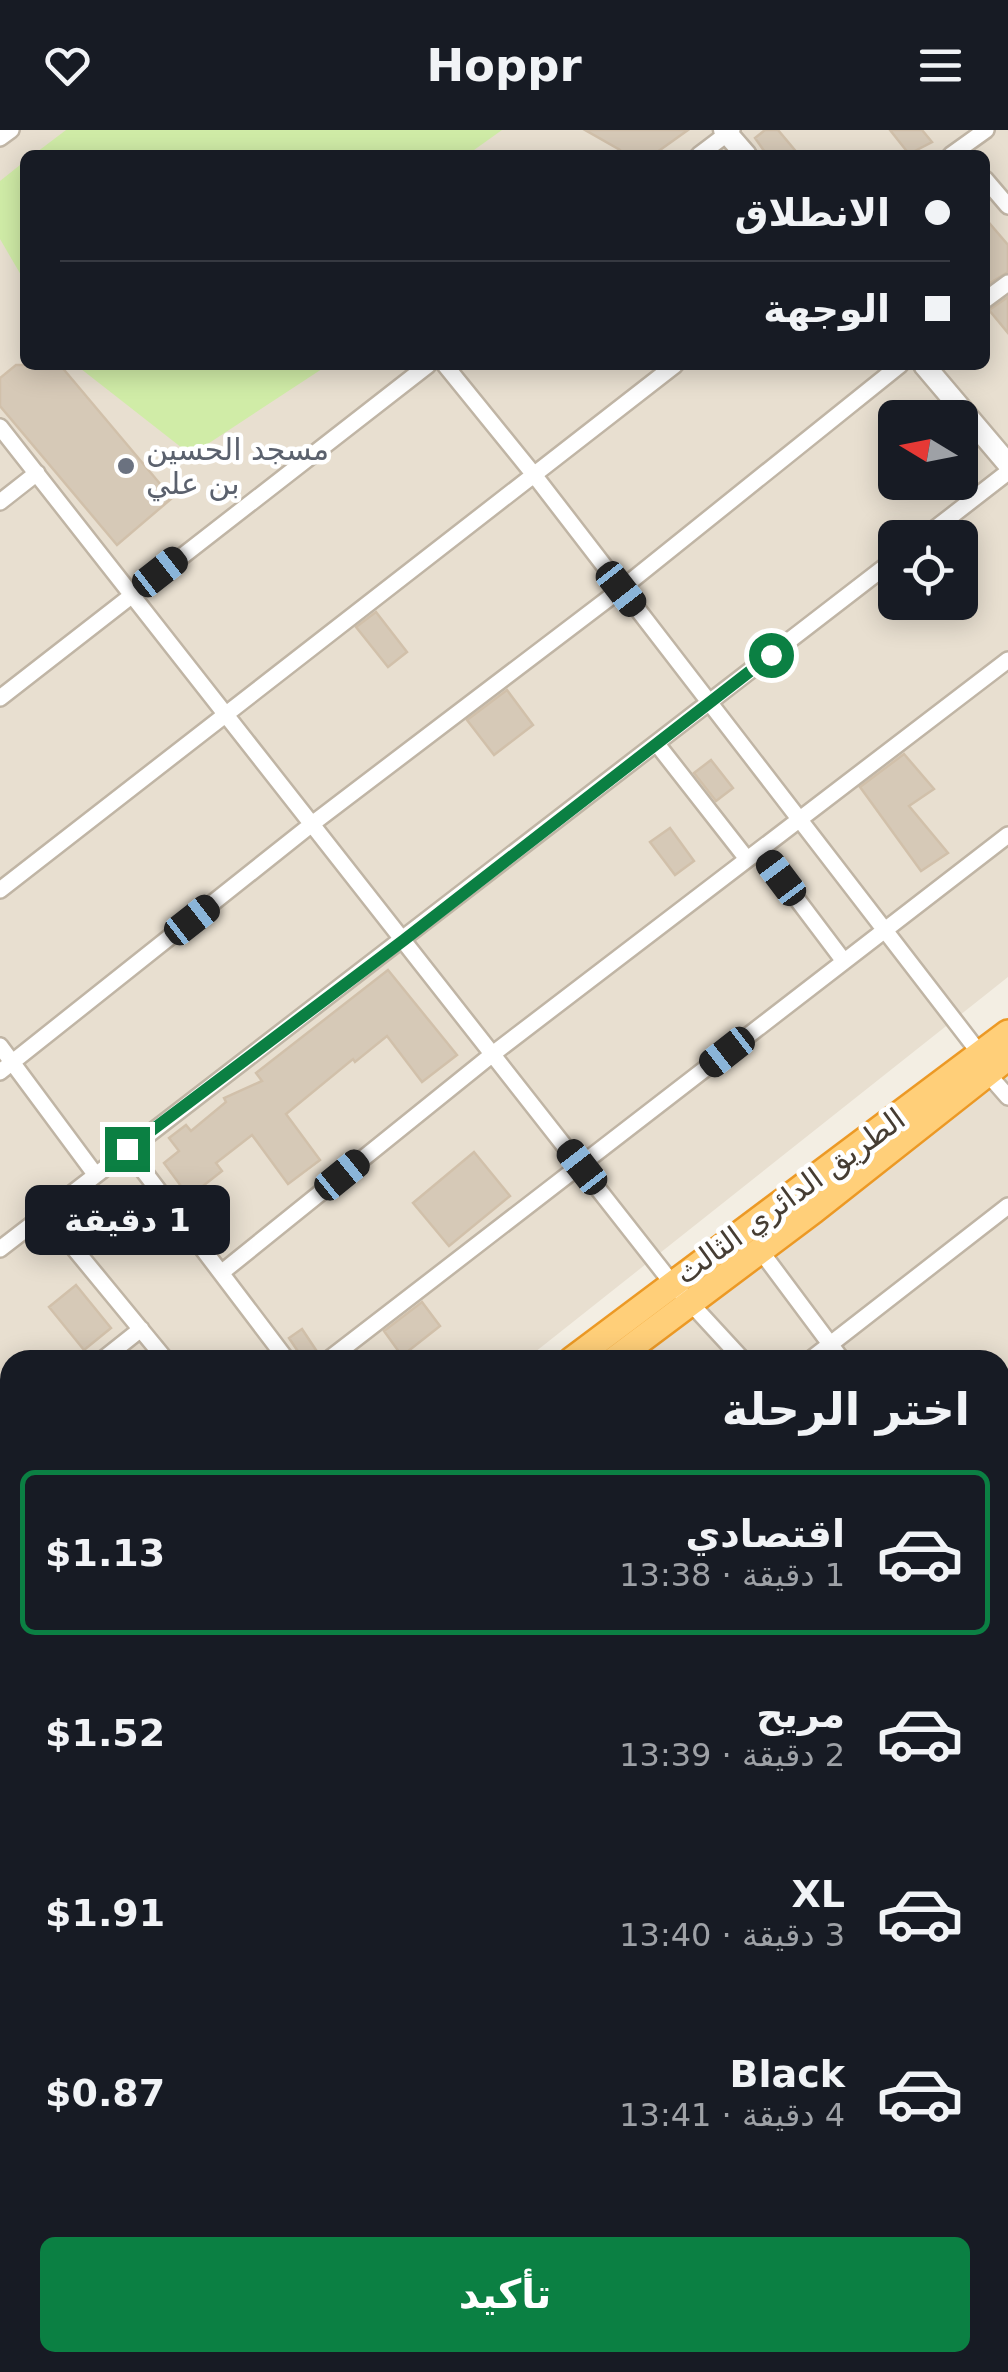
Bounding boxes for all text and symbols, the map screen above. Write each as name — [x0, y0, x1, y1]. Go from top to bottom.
icon: heart — [40, 38, 95, 93]
icon: menu — [913, 38, 968, 93]
text: Hoppr — [426, 39, 582, 92]
text: الانطلاق — [735, 191, 890, 235]
text: الوجهة — [763, 287, 890, 331]
north arrow — [878, 400, 978, 500]
map controls — [878, 400, 978, 620]
place label: مسجد الحسين بن علي — [146, 432, 329, 502]
marker: مسجد الحسين بن علي — [115, 455, 137, 477]
button: locate — [878, 520, 978, 620]
car — [127, 542, 193, 602]
car — [591, 556, 651, 622]
route start — [749, 633, 794, 678]
car — [751, 845, 811, 911]
car — [159, 890, 225, 950]
car — [694, 1022, 760, 1082]
street label: الطريق الدائري الثالث — [668, 1101, 912, 1291]
route end — [105, 1127, 150, 1172]
car — [552, 1134, 612, 1200]
car — [309, 1144, 375, 1206]
callout: 1 دقيقة — [24, 1184, 230, 1254]
text: 1 دقيقة — [64, 1201, 191, 1239]
text: اختر الرحلة — [722, 1383, 970, 1436]
icon: car — [875, 1508, 965, 1598]
text: اقتصادي — [686, 1512, 845, 1556]
text: $1.13 — [45, 1531, 165, 1575]
text: 1 دقيقة · 13:38 — [619, 1556, 845, 1594]
icon: car — [875, 1688, 965, 1778]
text: مريح — [756, 1692, 845, 1736]
text: $1.52 — [45, 1711, 165, 1755]
text: 2 دقيقة · 13:39 — [619, 1736, 845, 1774]
icon: car — [875, 1868, 965, 1958]
text: XL — [791, 1872, 845, 1916]
text: $1.91 — [45, 1891, 165, 1935]
text: 3 دقيقة · 13:40 — [619, 1916, 845, 1954]
icon: car — [875, 2048, 965, 2138]
text: Black — [730, 2052, 845, 2096]
text: $0.87 — [45, 2071, 165, 2115]
text: 4 دقيقة · 13:41 — [619, 2096, 845, 2134]
button: تأكيد — [40, 2237, 970, 2352]

